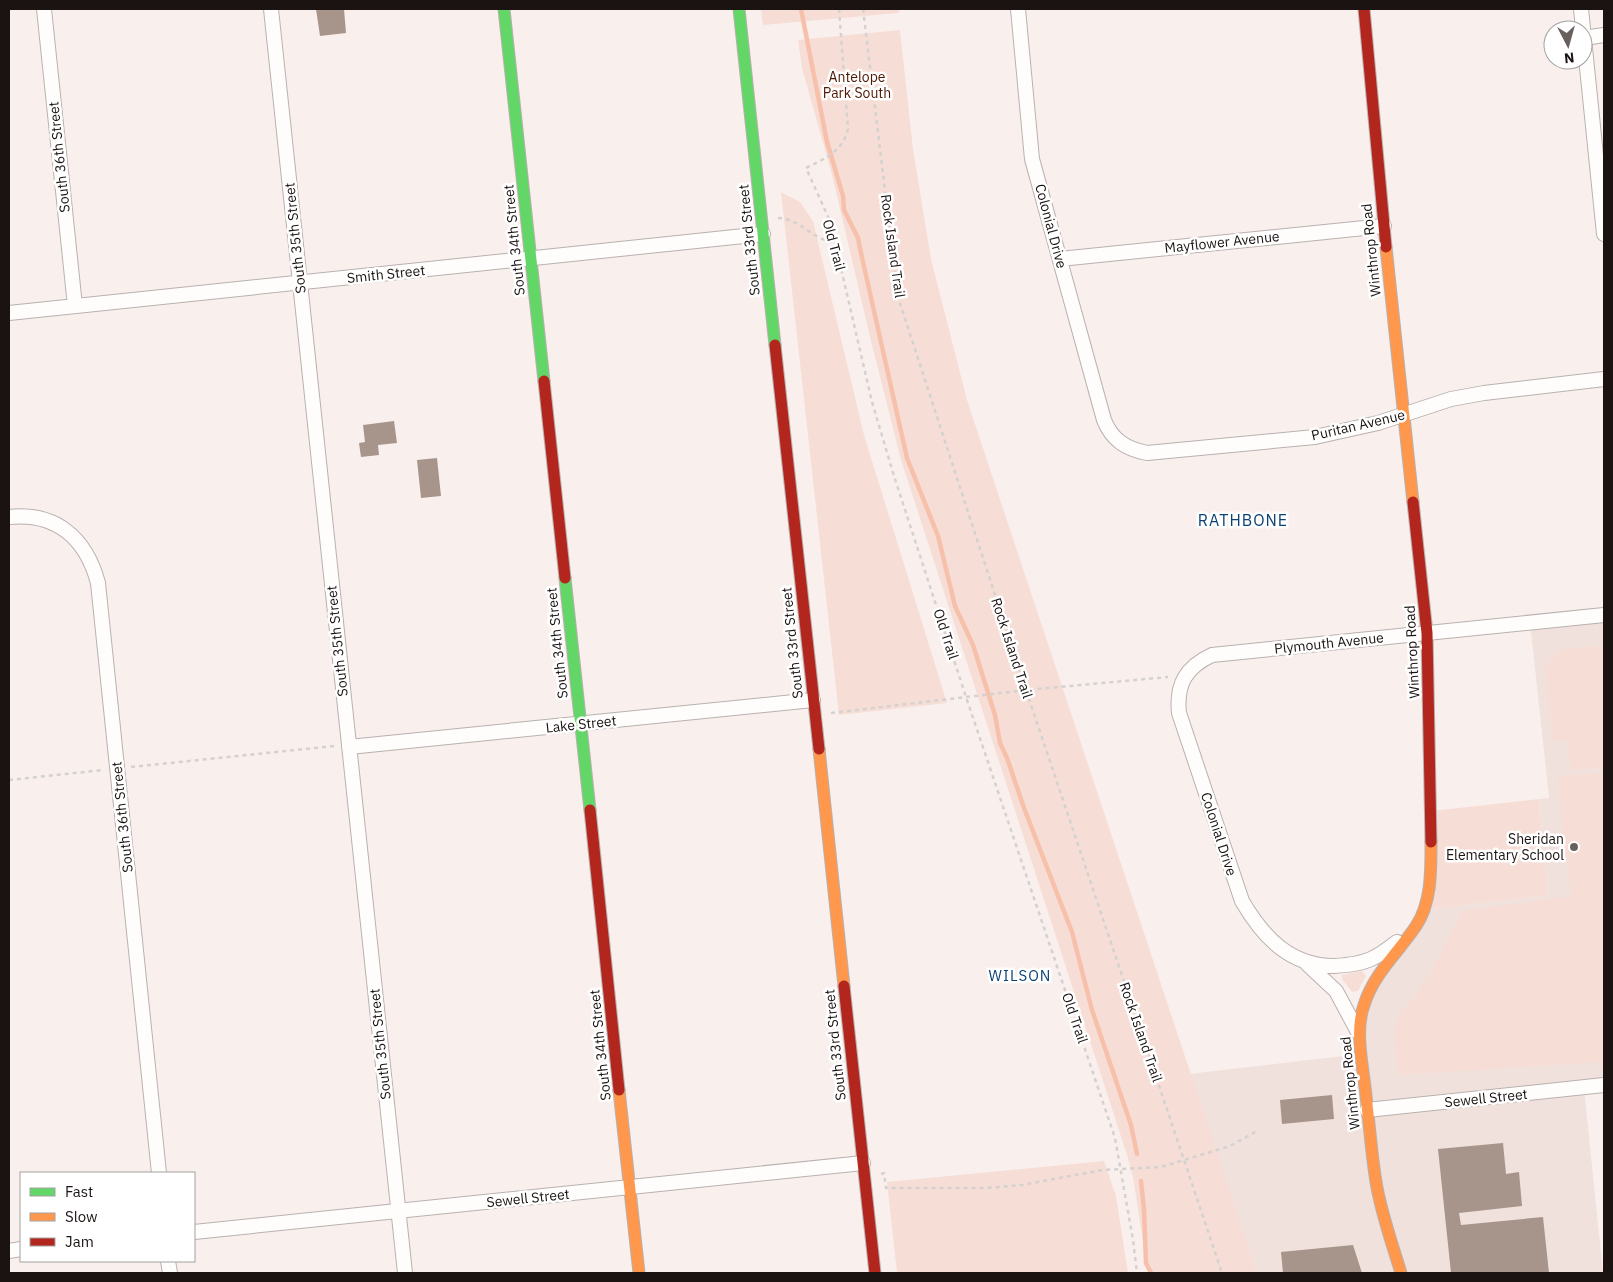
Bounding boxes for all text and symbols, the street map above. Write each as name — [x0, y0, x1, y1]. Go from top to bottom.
north arrow — [1543, 20, 1593, 70]
text: N — [1563, 48, 1575, 67]
park label: Antelope Park South — [823, 68, 891, 102]
street label: South 36th Street — [44, 101, 74, 213]
street label: South 35th Street — [280, 182, 310, 294]
street label: Colonial Drive — [1031, 182, 1071, 271]
street label: South 33rd Street — [734, 183, 764, 297]
street label: South 34th Street — [499, 184, 529, 296]
street label: Rock Island Trail — [877, 193, 909, 299]
street label: Winthrop Road — [1357, 203, 1385, 297]
street label: Old Trail — [819, 217, 850, 273]
street label: Mayflower Avenue — [1164, 227, 1281, 257]
street label: Smith Street — [346, 261, 426, 287]
street label: Puritan Avenue — [1309, 405, 1407, 445]
district label: RATHBONE — [1198, 510, 1288, 530]
street label: South 35th Street — [322, 585, 352, 697]
street label: South 33rd Street — [777, 586, 807, 700]
street label: South 34th Street — [542, 587, 572, 699]
street label: Rock Island Trail — [987, 595, 1037, 701]
street label: Winthrop Road — [1401, 605, 1423, 699]
street label: Old Trail — [929, 606, 963, 662]
street label: Plymouth Avenue — [1273, 628, 1385, 658]
street label: Lake Street — [545, 711, 617, 737]
street label: South 36th Street — [107, 761, 137, 873]
street label: Colonial Drive — [1197, 790, 1241, 878]
place label: Sheridan Elementary School — [1446, 830, 1564, 864]
marker: Sheridan Elementary School — [1568, 841, 1580, 853]
district label: WILSON — [989, 966, 1051, 985]
street label: Rock Island Trail — [1115, 980, 1167, 1085]
street label: South 35th Street — [365, 988, 395, 1100]
street label: South 33rd Street — [820, 988, 850, 1102]
street label: South 34th Street — [585, 989, 615, 1101]
street label: Old Trail — [1058, 990, 1092, 1046]
street label: Winthrop Road — [1336, 1036, 1364, 1130]
street label: Sewell Street — [1444, 1085, 1528, 1111]
legend — [20, 1172, 195, 1262]
text: Fast — [65, 1182, 93, 1201]
street label: Sewell Street — [486, 1185, 570, 1211]
text: Slow — [65, 1207, 98, 1226]
text: Jam — [65, 1232, 94, 1251]

